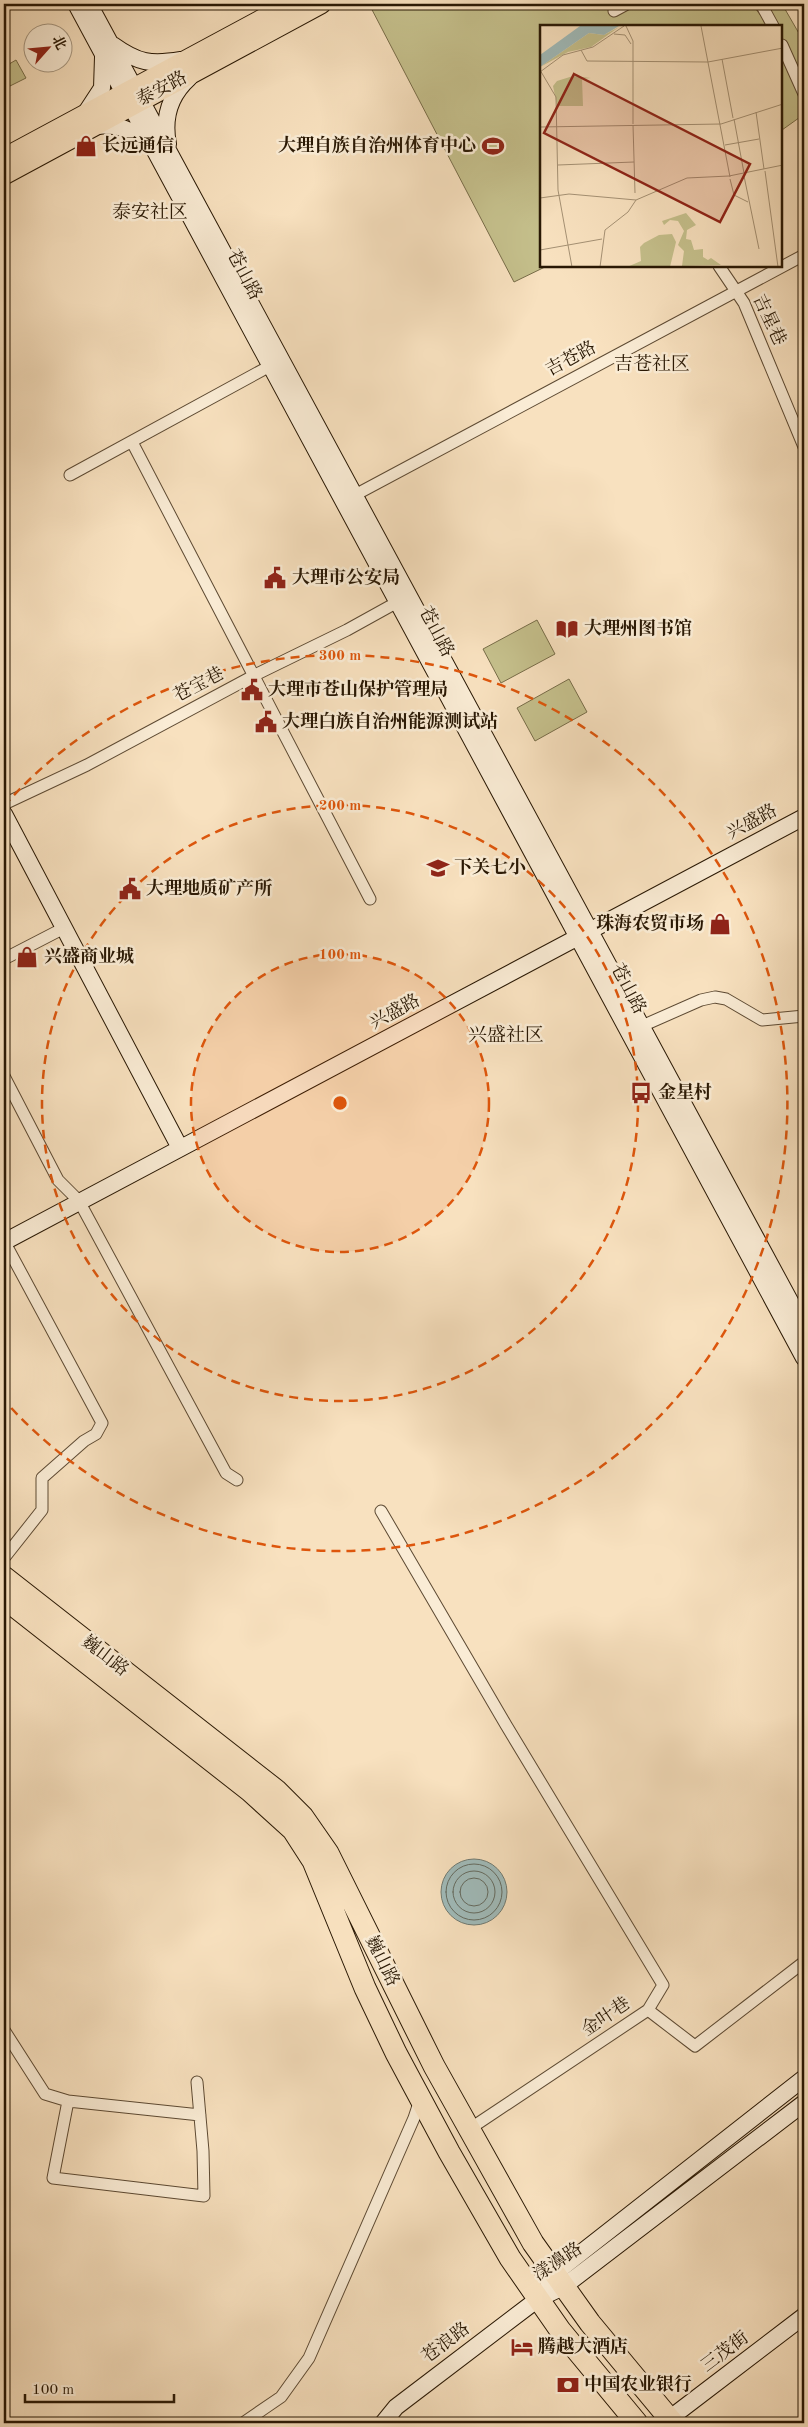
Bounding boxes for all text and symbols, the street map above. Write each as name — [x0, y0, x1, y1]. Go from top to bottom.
north arrow — [22, 22, 72, 72]
inset map — [540, 25, 783, 268]
text: 北 — [49, 33, 69, 52]
street label: 泰安路 — [133, 67, 190, 110]
shop icon: 长远通信 — [73, 133, 99, 159]
sports icon: 大理自族自治州体育中心 — [480, 133, 506, 159]
place label: 长远通信 — [102, 135, 174, 155]
place label: 大理自族自治州体育中心 — [278, 135, 476, 155]
district label: 泰安社区 — [112, 201, 188, 223]
street label: 苍山路 — [223, 246, 266, 303]
street label: 吉星巷 — [749, 291, 790, 348]
street label: 吉苍路 — [542, 337, 599, 380]
district label: 吉苍社区 — [614, 353, 690, 375]
public building icon: 大理市公安局 — [262, 565, 288, 591]
place label: 大理市公安局 — [292, 567, 400, 587]
street label: 苍山路 — [415, 603, 458, 660]
library icon: 大理州图书馆 — [554, 616, 580, 642]
place label: 大理州图书馆 — [584, 618, 692, 638]
text: 300 m — [319, 649, 361, 664]
street label: 苍宝巷 — [170, 663, 227, 706]
public building icon: 大理市苍山保护管理局 — [239, 677, 265, 703]
place label: 大理市苍山保护管理局 — [268, 679, 448, 699]
public building icon: 大理白族自治州能源测试站 — [253, 709, 279, 735]
place label: 大理白族自治州能源测试站 — [282, 711, 498, 731]
text: 200 m — [319, 799, 361, 814]
street label: 兴盛路 — [723, 800, 780, 843]
school or university icon: 下关七小 — [425, 855, 451, 881]
place label: 下关七小 — [454, 857, 526, 877]
public building icon: 大理地质矿产所 — [117, 876, 143, 902]
place label: 大理地质矿产所 — [146, 878, 273, 898]
shop icon: 珠海农贸市场 — [707, 911, 733, 937]
place label: 珠海农贸市场 — [596, 913, 704, 933]
shop icon: 兴盛商业城 — [14, 944, 40, 970]
place label: 兴盛商业城 — [44, 946, 134, 966]
text: 100 m — [319, 948, 361, 963]
street label: 苍山路 — [607, 960, 650, 1017]
street label: 兴盛路 — [366, 990, 423, 1033]
district label: 兴盛社区 — [468, 1024, 544, 1046]
bus stop icon: 金星村 — [628, 1080, 654, 1106]
place label: 金星村 — [658, 1082, 712, 1102]
centre of rings — [331, 1094, 349, 1112]
street label: 巍山路 — [78, 1631, 133, 1680]
street label: 巍山路 — [362, 1932, 404, 1989]
street label: 金叶巷 — [577, 1993, 633, 2040]
street label: 漾濞路 — [529, 2238, 586, 2284]
street label: 苍浪路 — [418, 2318, 473, 2366]
street label: 三茂街 — [697, 2327, 752, 2375]
hotel icon: 腾越大酒店 — [509, 2334, 535, 2360]
place label: 腾越大酒店 — [538, 2336, 628, 2356]
scale bar — [25, 2372, 174, 2404]
bank icon: 中国农业银行 — [555, 2372, 581, 2398]
place label: 中国农业银行 — [584, 2374, 692, 2394]
text: 100 m — [32, 2383, 74, 2398]

